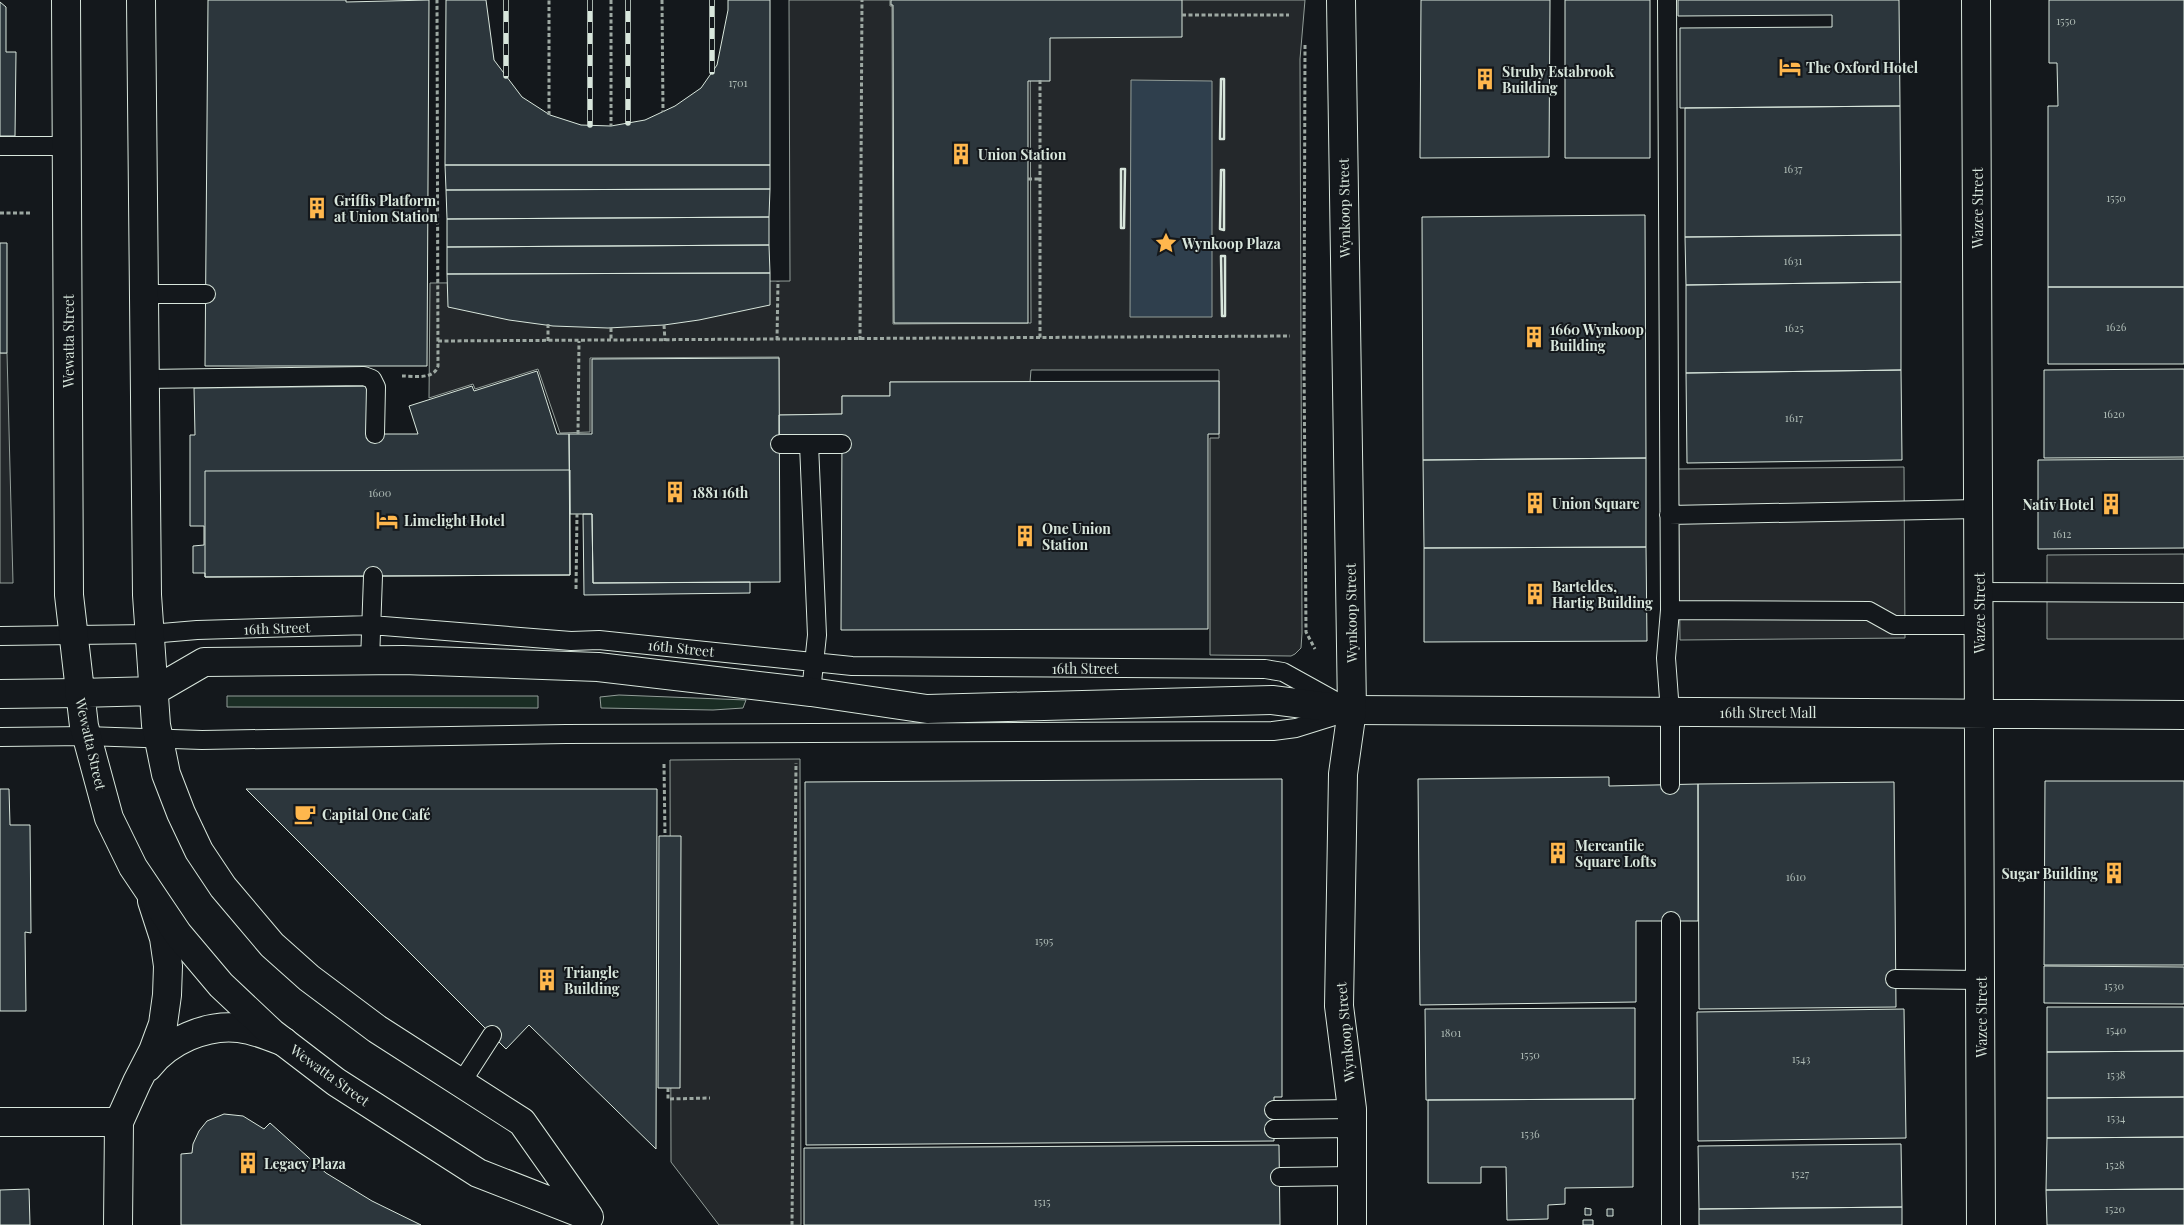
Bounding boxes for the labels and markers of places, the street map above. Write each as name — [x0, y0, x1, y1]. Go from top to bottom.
hotel icon: The Oxford Hotel — [1777, 54, 1803, 80]
place label: The Oxford Hotel — [1806, 58, 1919, 77]
place label: Struby Estabrook Building — [1502, 62, 1615, 97]
building icon: Struby Estabrook Building — [1472, 66, 1498, 92]
building icon: Union Station — [948, 141, 974, 167]
place label: Union Station — [978, 145, 1067, 164]
place label: Griffis Platform at Union Station — [334, 191, 438, 226]
building icon: Griffis Platform at Union Station — [304, 195, 330, 221]
place icon: Wynkoop Plaza — [1153, 230, 1179, 256]
place label: Wynkoop Plaza — [1181, 234, 1281, 253]
place label: 1660 Wynkoop Building — [1550, 320, 1644, 355]
building icon: 1660 Wynkoop Building — [1521, 324, 1547, 350]
building icon: 1881 16th — [662, 479, 688, 505]
place label: 1881 16th — [692, 483, 749, 502]
building icon: Union Square — [1522, 490, 1548, 516]
building icon: Nativ Hotel — [2098, 491, 2124, 517]
place label: Union Square — [1552, 494, 1640, 513]
place label: Nativ Hotel — [2023, 495, 2095, 514]
hotel icon: Limelight Hotel — [374, 507, 400, 533]
place label: Limelight Hotel — [404, 511, 506, 530]
place label: One Union Station — [1042, 519, 1111, 554]
building icon: One Union Station — [1012, 523, 1038, 549]
place label: Barteldes, Hartig Building — [1552, 577, 1653, 612]
building icon: Barteldes, Hartig Building — [1522, 581, 1548, 607]
cafe icon: Capital One Café — [292, 801, 318, 827]
place label: Capital One Café — [322, 805, 431, 824]
place label: Mercantile Square Lofts — [1575, 836, 1657, 871]
building icon: Mercantile Square Lofts — [1545, 840, 1571, 866]
building icon: Sugar Building — [2101, 860, 2127, 886]
place label: Sugar Building — [2001, 864, 2098, 883]
place label: Triangle Building — [564, 963, 620, 998]
building icon: Triangle Building — [534, 967, 560, 993]
building icon: Legacy Plaza — [235, 1150, 261, 1176]
place label: Legacy Plaza — [264, 1154, 347, 1173]

